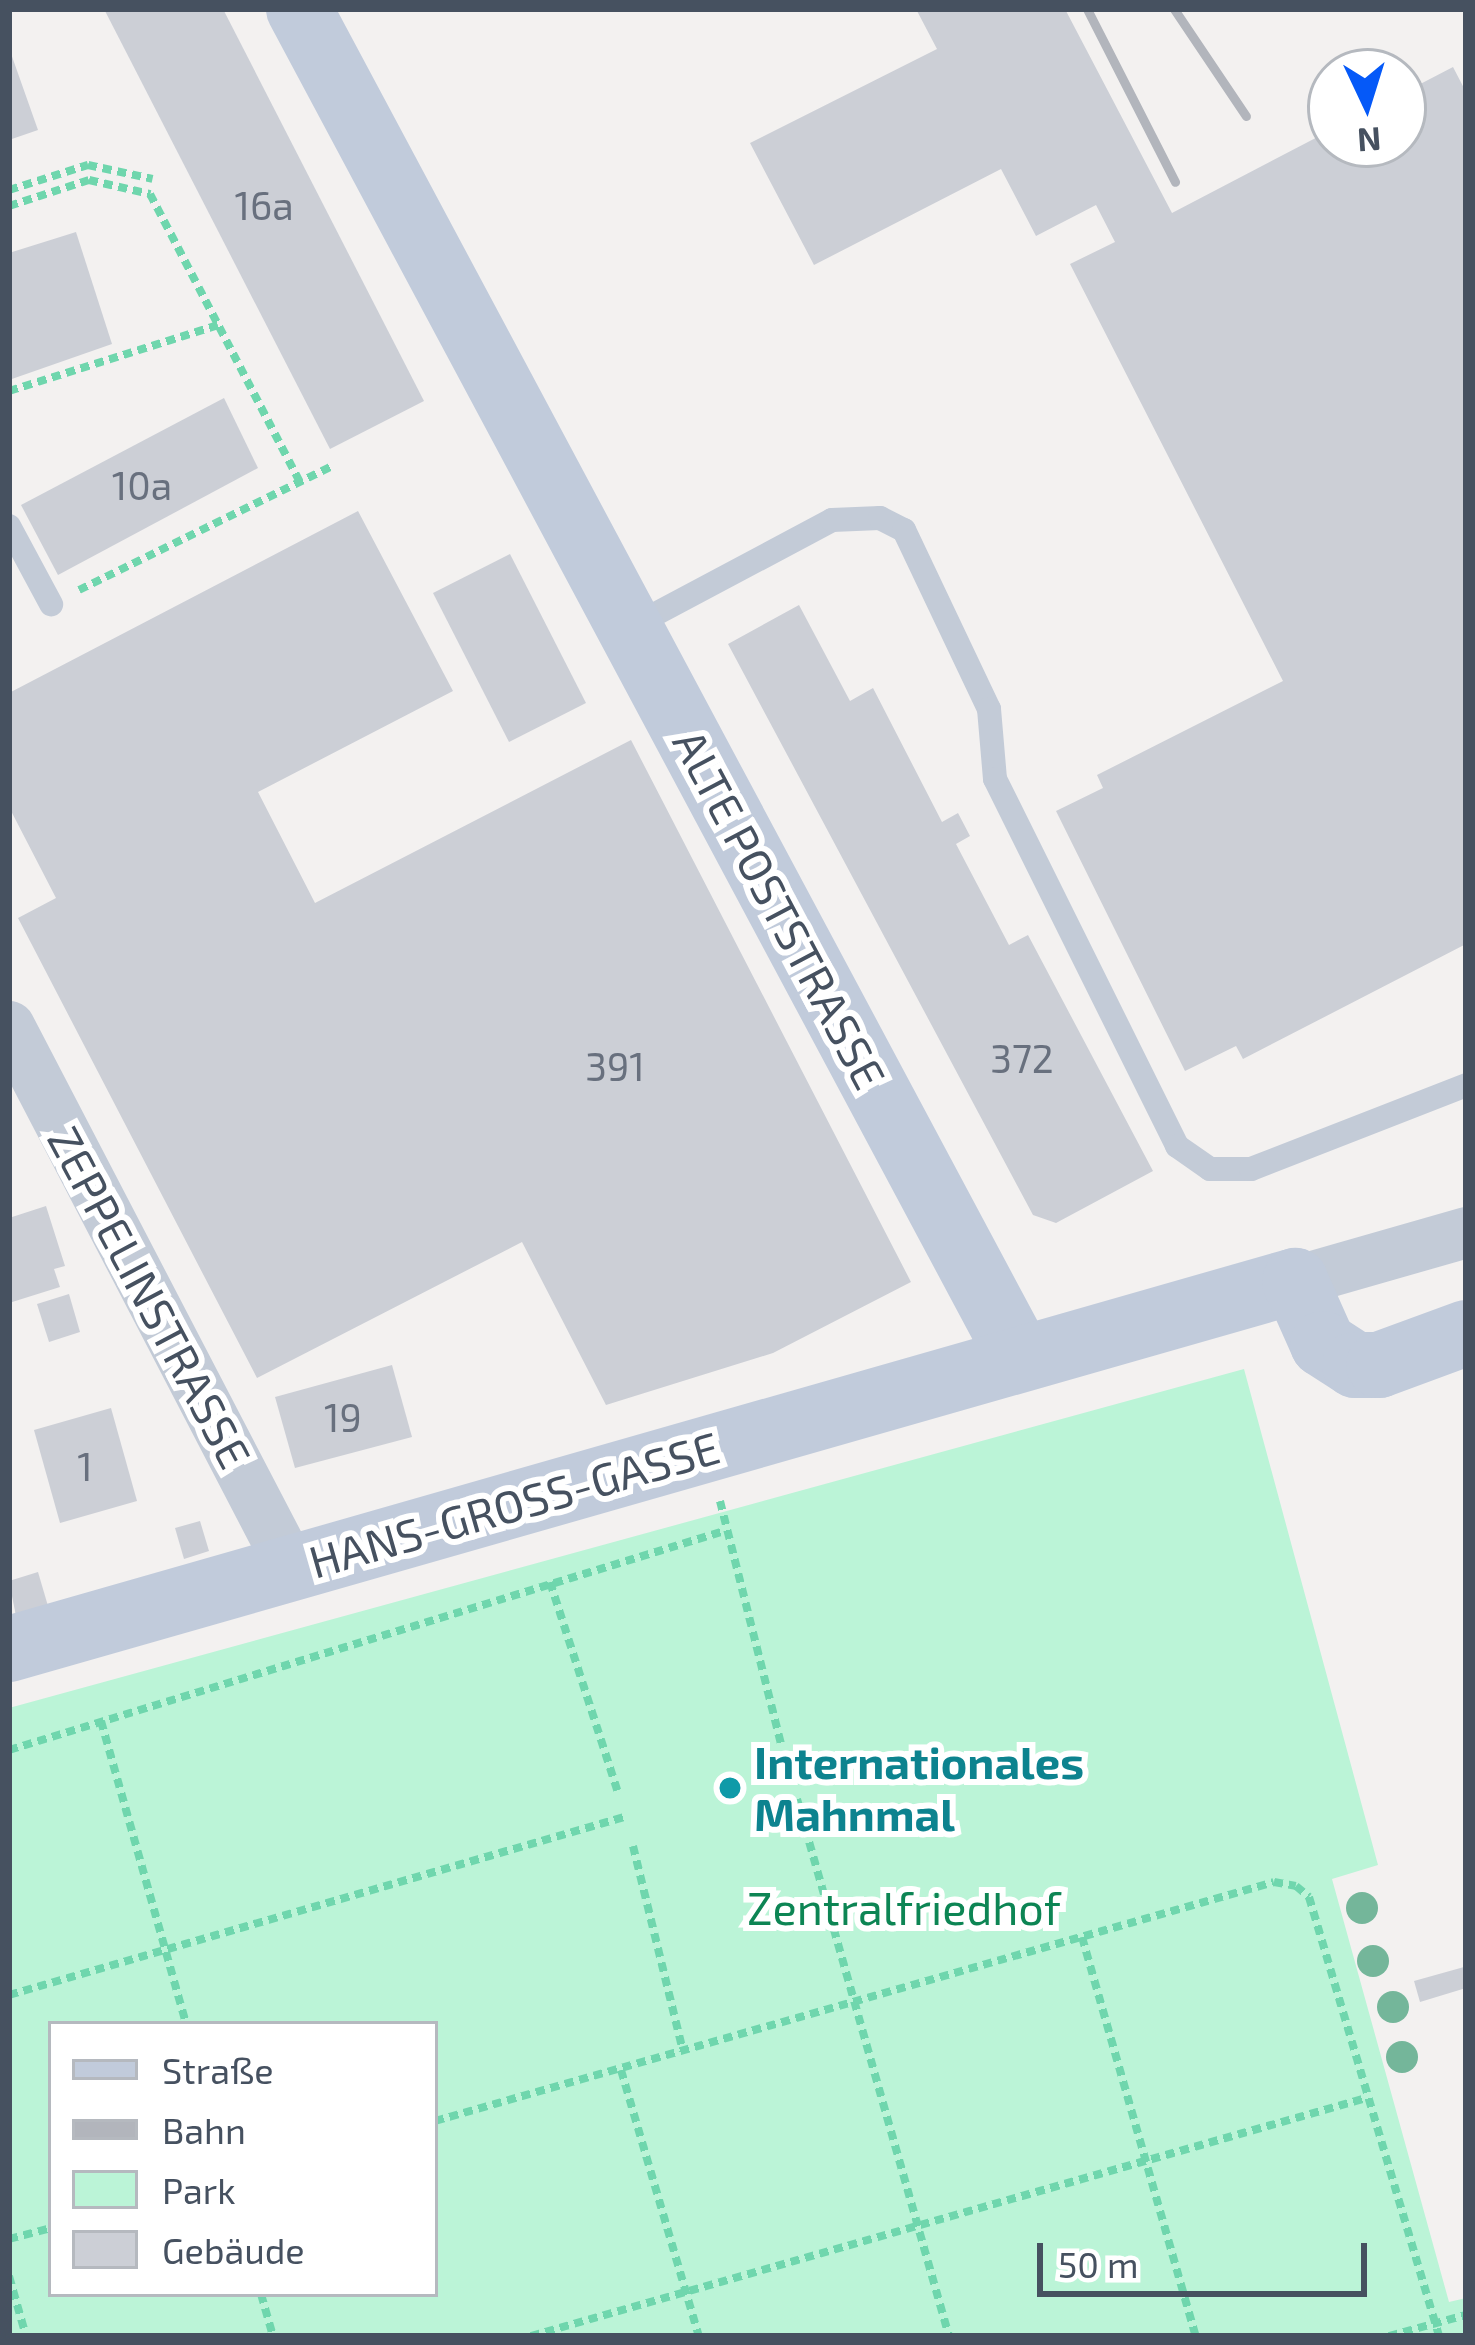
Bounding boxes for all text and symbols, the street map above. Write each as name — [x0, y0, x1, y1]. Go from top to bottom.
north arrow — [1307, 48, 1427, 168]
text: N — [1356, 120, 1383, 162]
house number: 16a — [234, 182, 294, 228]
house number: 10a — [112, 462, 172, 508]
street label: ALTE POSTSTRASSE — [663, 720, 897, 1098]
house number: 372 — [990, 1035, 1054, 1081]
house number: 391 — [585, 1043, 645, 1089]
street label: ZEPPELINSTRASSE — [37, 1117, 263, 1477]
house number: 19 — [324, 1394, 362, 1440]
street label: HANS-GROSS-GASSE — [303, 1420, 725, 1588]
house number: 1 — [77, 1443, 93, 1489]
place label: Internationales Mahnmal — [754, 1735, 1084, 1841]
marker: Internationales Mahnmal — [717, 1775, 743, 1801]
park label: Zentralfriedhof — [747, 1881, 1061, 1935]
legend — [48, 2021, 438, 2297]
text: Straße — [162, 2048, 274, 2091]
text: Bahn — [162, 2108, 246, 2151]
text: Park — [162, 2168, 236, 2211]
scale bar — [1043, 2219, 1373, 2293]
text: Gebäude — [162, 2228, 305, 2271]
text: 50 m — [1058, 2242, 1139, 2285]

